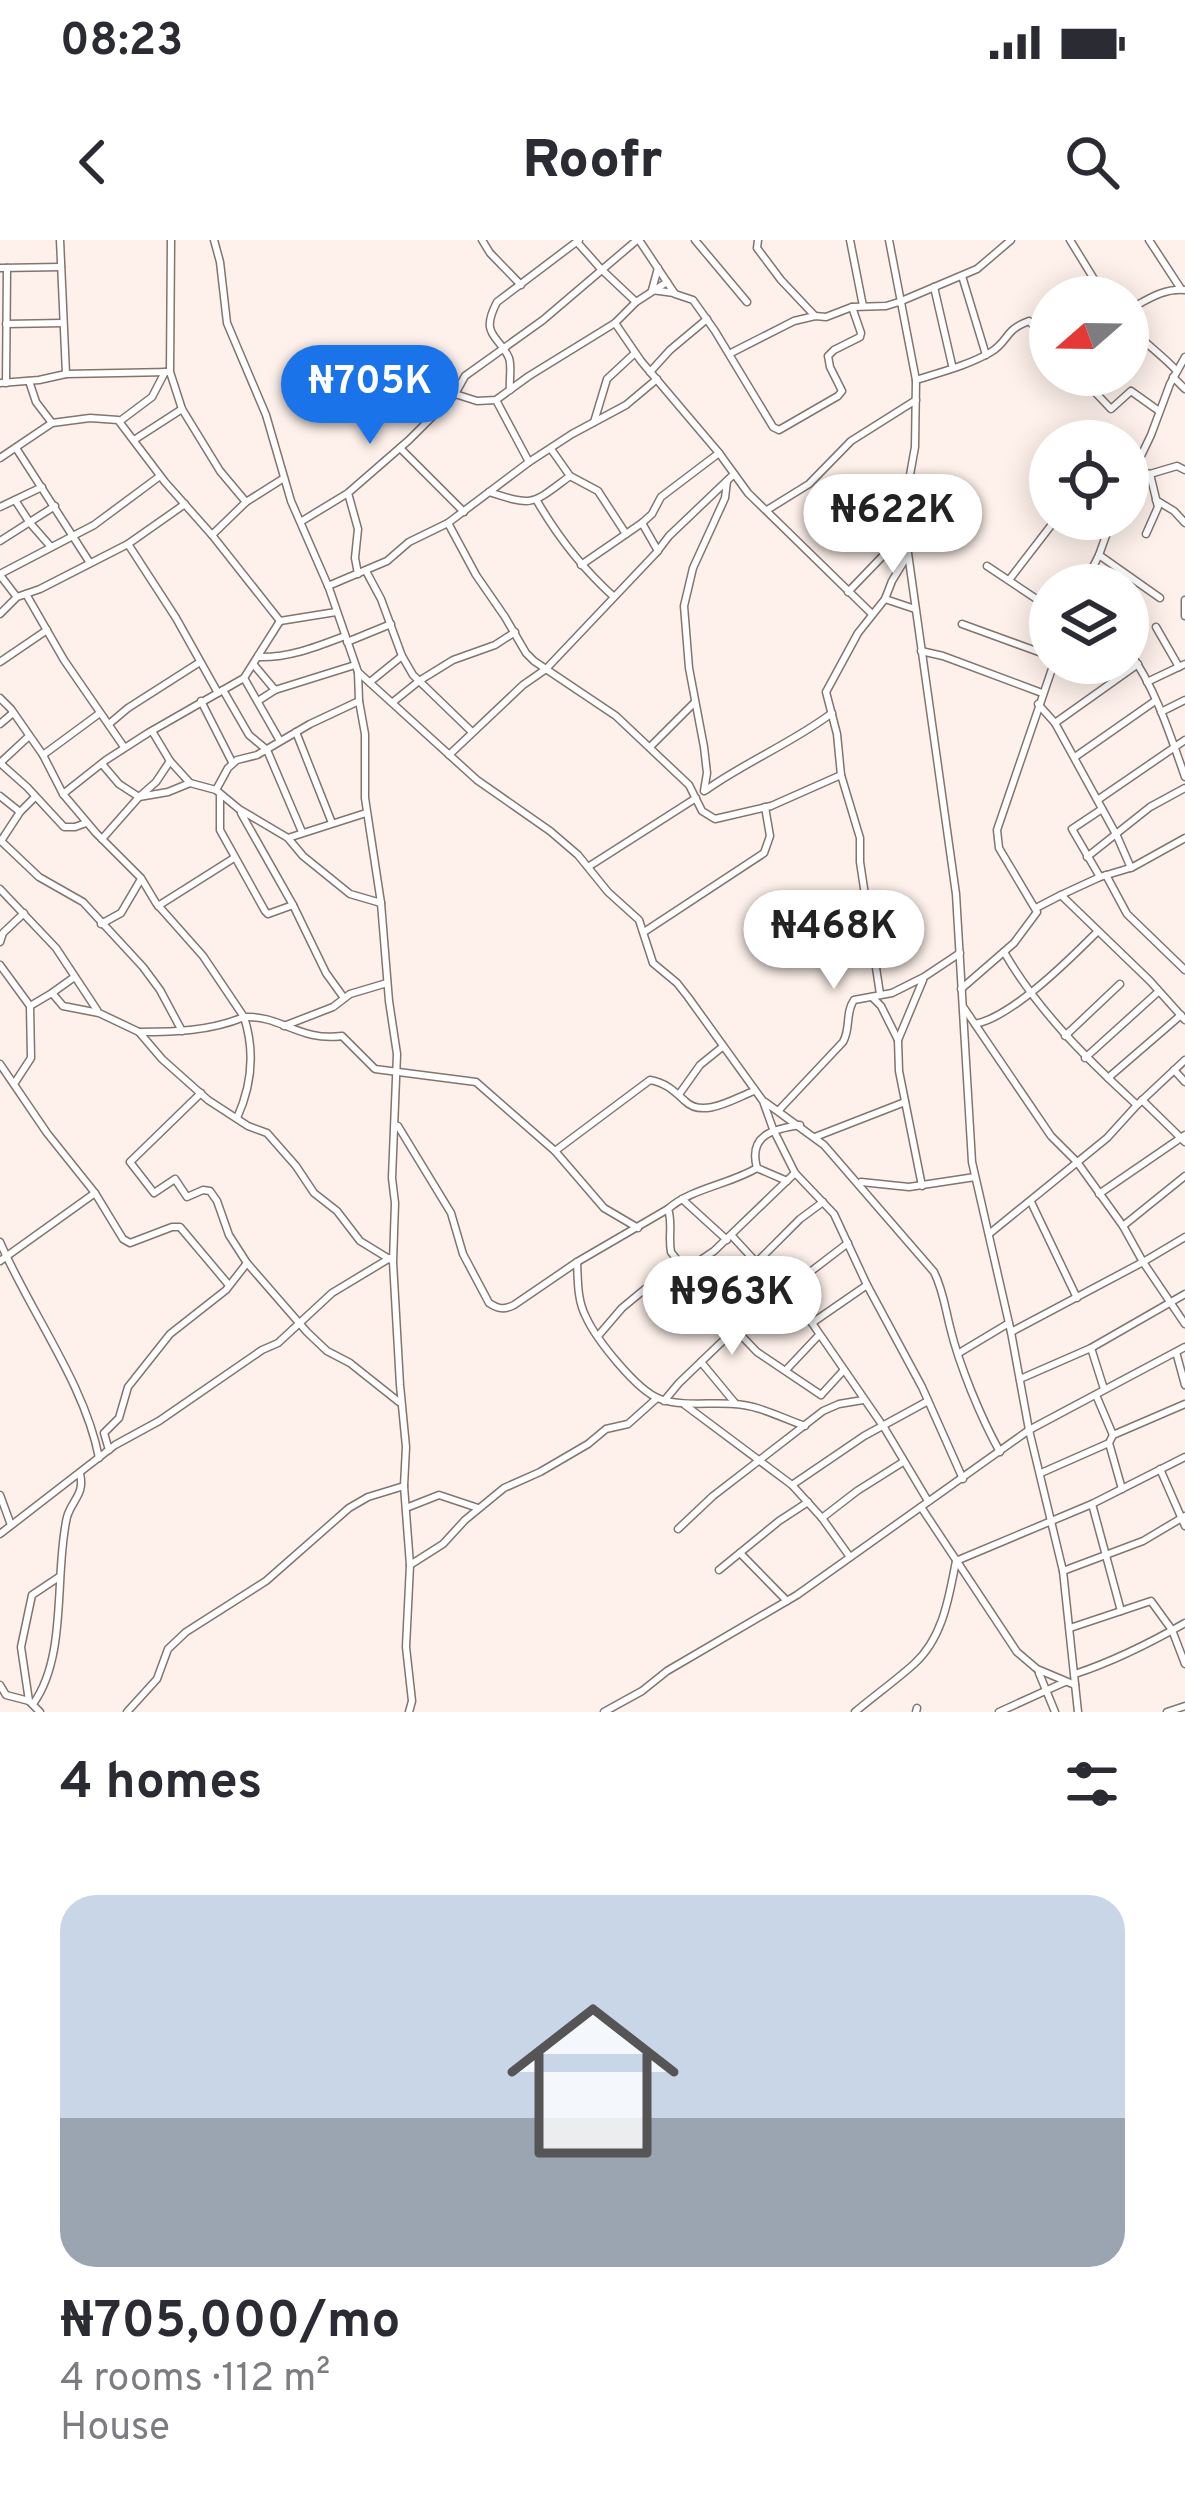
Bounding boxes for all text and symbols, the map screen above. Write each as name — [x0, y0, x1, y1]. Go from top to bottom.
text: 08:23 — [60, 14, 183, 71]
text: Roofr — [522, 128, 663, 197]
icon: back — [60, 129, 126, 195]
icon: search — [1059, 129, 1125, 195]
north arrow — [1029, 276, 1149, 396]
map controls — [1029, 276, 1149, 684]
pin: ₦705K — [286, 345, 454, 447]
text: ₦705K — [308, 359, 432, 408]
button: locate — [1029, 420, 1149, 540]
pin: ₦622K — [809, 474, 977, 576]
text: ₦622K — [830, 488, 956, 537]
button: layers — [1029, 564, 1149, 684]
pin: ₦468K — [750, 890, 918, 992]
text: ₦468K — [770, 904, 898, 953]
pin: ₦963K — [648, 1256, 816, 1358]
text: ₦963K — [670, 1270, 794, 1319]
icon: filters — [1059, 1751, 1125, 1817]
text: 4 homes — [60, 1752, 262, 1817]
icon: home — [485, 1973, 701, 2189]
text: ₦705,000/mo — [60, 2291, 401, 2356]
text: 4 rooms · 112 m² — [60, 2356, 330, 2405]
text: House — [60, 2405, 170, 2454]

